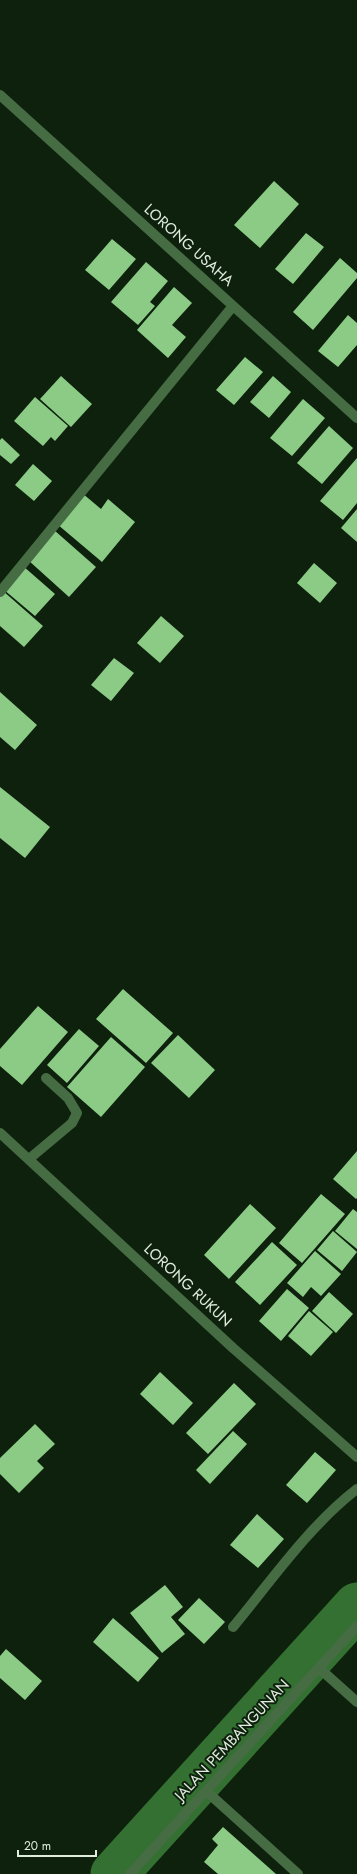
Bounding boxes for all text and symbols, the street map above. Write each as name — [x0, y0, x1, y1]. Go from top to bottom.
street label: LORONG USAHA — [139, 199, 239, 291]
street label: LORONG RUKUN — [139, 1238, 237, 1332]
street label: JALAN PEMBANGUNAN — [168, 1674, 294, 1807]
scale bar — [18, 1832, 96, 1858]
text: 20 m — [24, 1837, 51, 1855]

